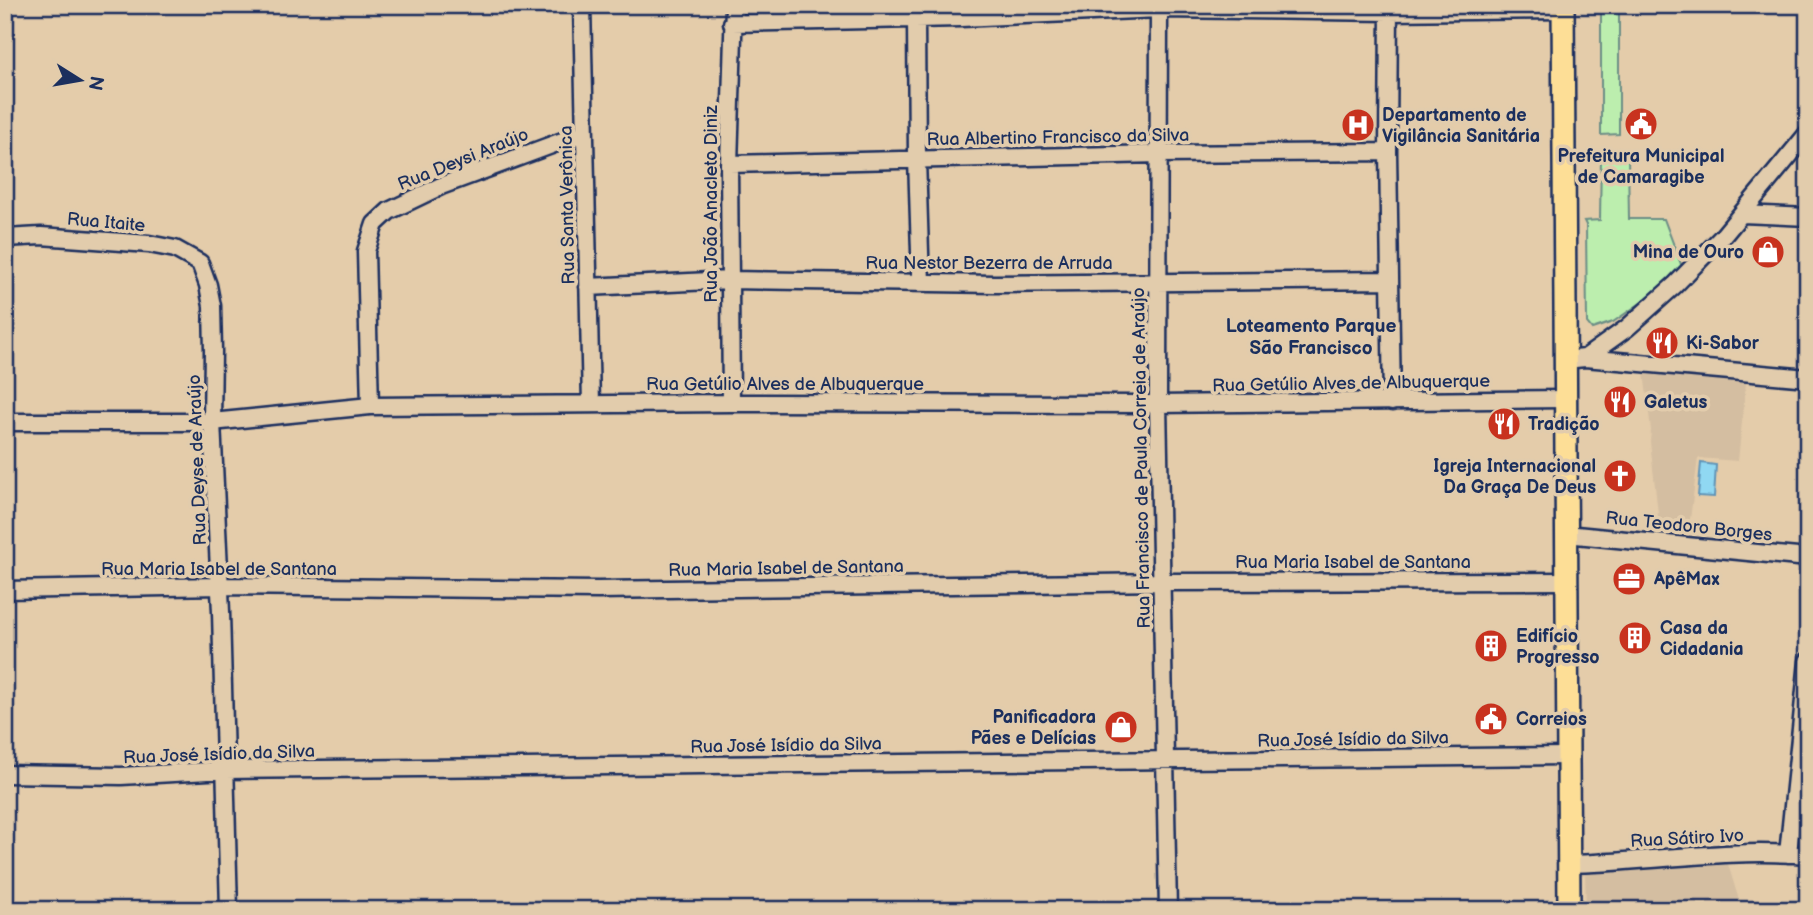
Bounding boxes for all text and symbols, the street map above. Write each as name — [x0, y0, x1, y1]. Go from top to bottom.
north arrow — [46, 46, 116, 116]
text: N — [83, 74, 108, 92]
street label: Rua João Anacleto Diniz — [701, 105, 722, 303]
place label: Departamento de Vigilância Sanitária — [1382, 105, 1540, 147]
public building icon: Prefeitura Municipal de Camaragibe — [1622, 105, 1660, 143]
hospital icon: Departamento de Vigilância Sanitária — [1339, 106, 1377, 144]
street label: Rua Deysi Araújo — [395, 124, 532, 195]
street label: Rua Santa Verônica — [556, 125, 579, 285]
street label: Rua Albertino Francisco da Silva — [927, 125, 1190, 150]
place label: Prefeitura Municipal de Camaragibe — [1558, 146, 1724, 188]
street label: Rua Itaite — [66, 209, 146, 236]
shop icon: Mina de Ouro — [1749, 233, 1787, 271]
place label: Mina de Ouro — [1633, 242, 1744, 263]
street label: Rua Nestor Bezerra de Arruda — [865, 253, 1113, 274]
street label: Rua Francisco de Paula Correia de Araújo — [1128, 287, 1155, 629]
district label: Loteamento Parque São Francisco — [1226, 315, 1396, 360]
restaurant icon: Ki-Sabor — [1643, 324, 1681, 362]
place label: Ki-Sabor — [1686, 333, 1760, 354]
street label: Rua Getúlio Alves de Albuquerque — [1212, 371, 1490, 396]
street label: Rua Deyse de Araújo — [184, 374, 211, 546]
street label: Rua Getúlio Alves de Albuquerque — [646, 374, 924, 395]
restaurant icon: Galetus — [1601, 383, 1639, 421]
place label: Galetus — [1644, 392, 1708, 413]
restaurant icon: Tradição — [1485, 405, 1523, 443]
place label: Tradição — [1528, 414, 1600, 435]
place label: Igreja Internacional Da Graça De Deus — [1433, 456, 1596, 498]
church icon: Igreja Internacional Da Graça De Deus — [1601, 457, 1639, 495]
street label: Rua Teodoro Borges — [1604, 507, 1773, 546]
street label: Rua Maria Isabel de Santana — [1235, 552, 1471, 573]
street label: Rua Maria Isabel de Santana — [668, 556, 904, 581]
street label: Rua Maria Isabel de Santana — [101, 559, 337, 580]
office icon: ApêMax — [1610, 560, 1648, 598]
place label: ApêMax — [1653, 569, 1719, 590]
place label: Casa da Cidadania — [1660, 618, 1744, 660]
building icon: Casa da Cidadania — [1616, 619, 1654, 657]
place label: Edifício Progresso — [1516, 626, 1600, 668]
building icon: Edifício Progresso — [1472, 627, 1510, 665]
public building icon: Correios — [1472, 700, 1510, 738]
place label: Panificadora Pães e Delícias — [971, 707, 1096, 749]
shop icon: Panificadora Pães e Delícias — [1102, 708, 1140, 746]
place label: Correios — [1516, 709, 1587, 730]
street label: Rua José Isídio da Silva — [1257, 727, 1449, 752]
street label: Rua José Isídio da Silva — [690, 733, 882, 758]
street label: Rua José Isídio da Silva — [123, 741, 315, 768]
street label: Rua Sátiro Ivo — [1630, 825, 1744, 852]

